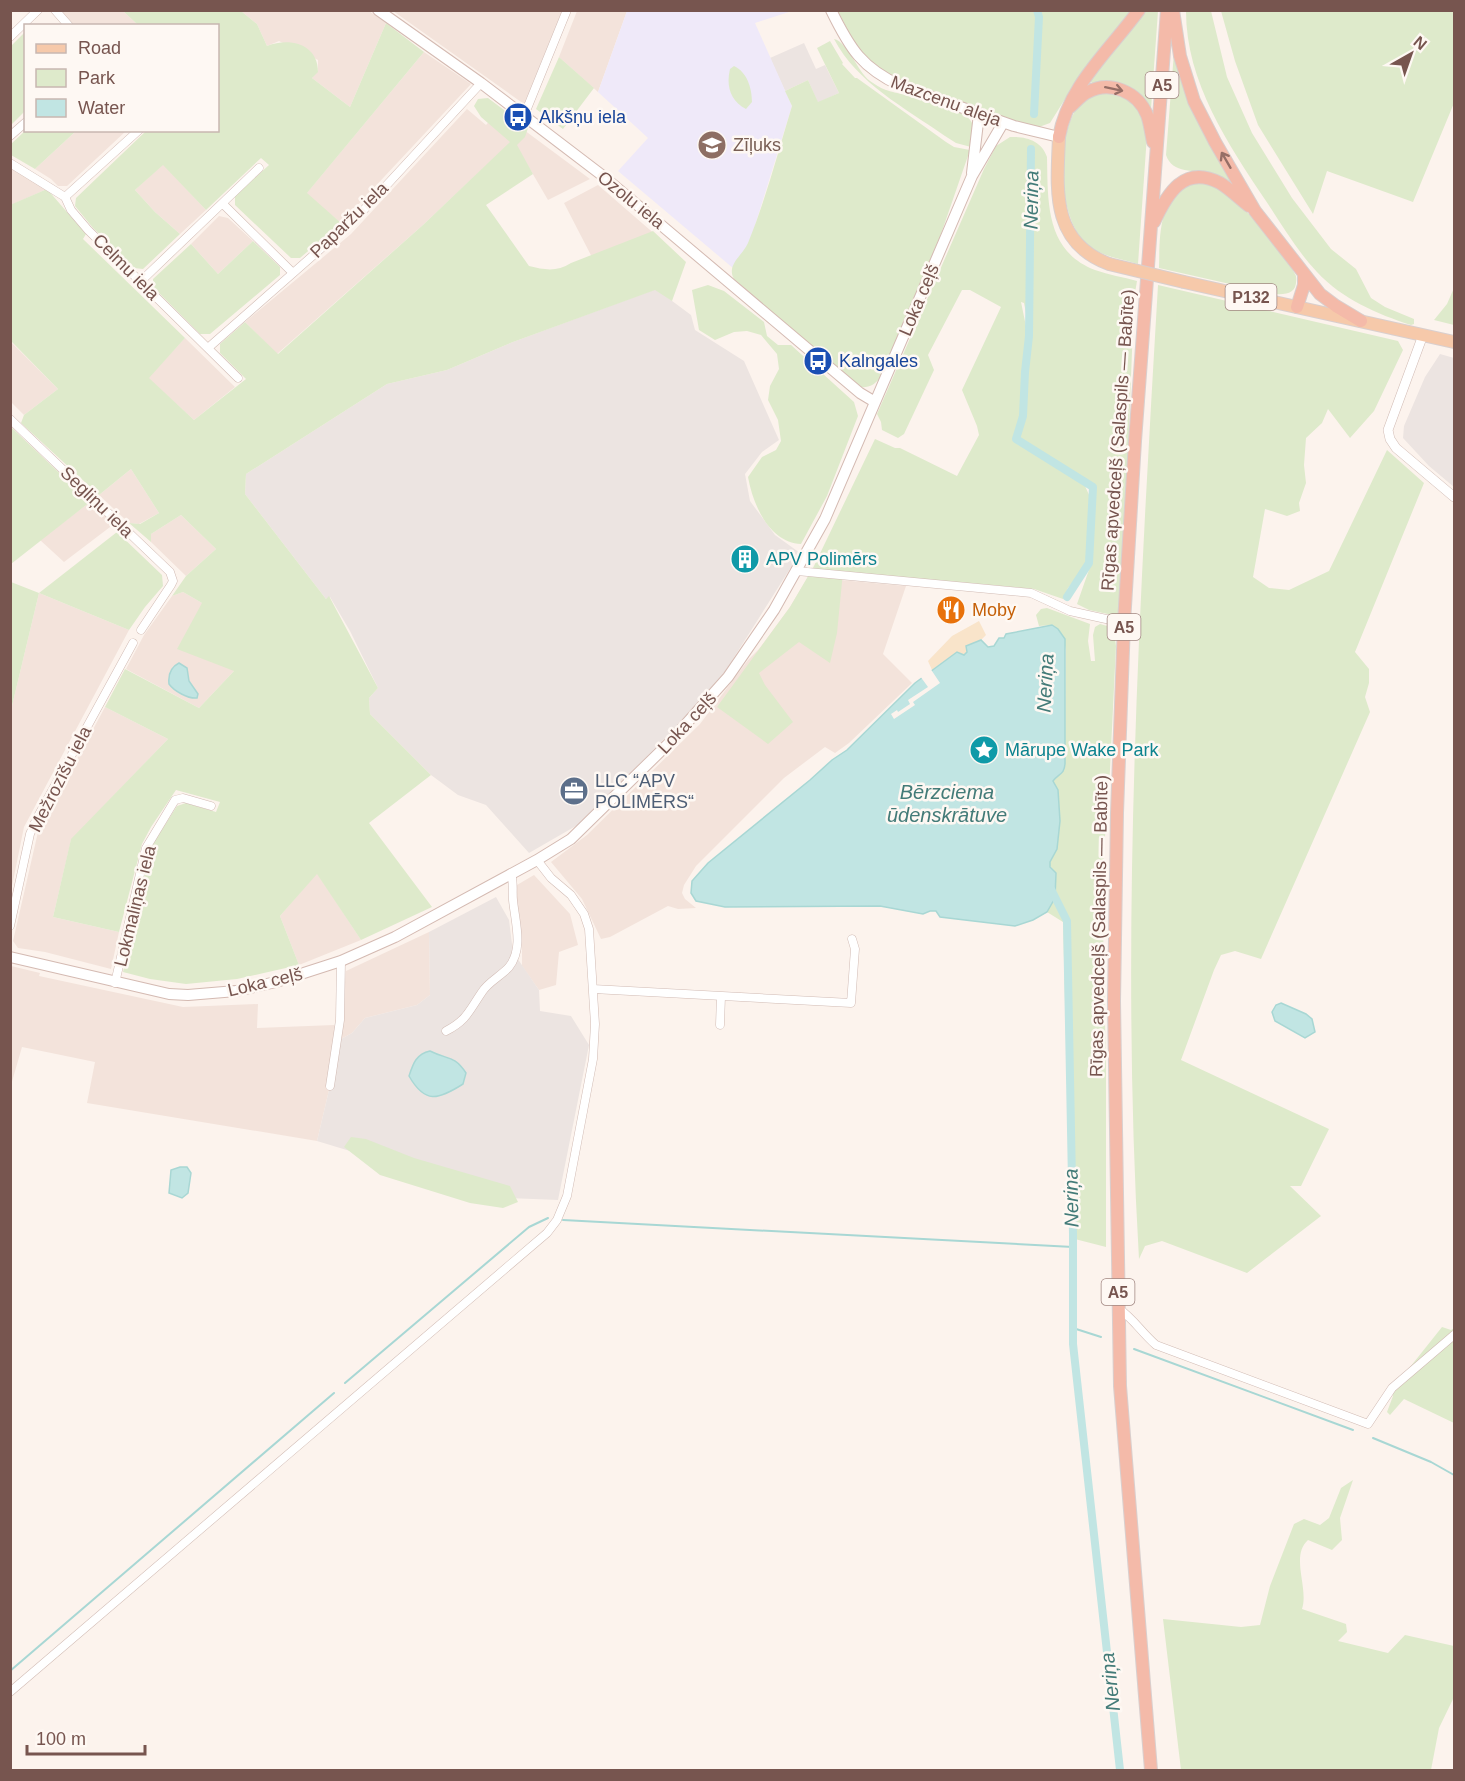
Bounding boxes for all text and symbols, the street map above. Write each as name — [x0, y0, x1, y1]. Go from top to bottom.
legend — [24, 24, 219, 132]
north arrow — [1381, 24, 1441, 84]
text: N — [1410, 33, 1430, 53]
text: Road — [78, 38, 121, 58]
text: Park — [78, 68, 116, 88]
street label: Mazcenu aleja — [888, 72, 1005, 131]
road number: A5 — [1146, 72, 1178, 98]
one-way arrow — [1104, 84, 1123, 95]
text: Water — [78, 98, 125, 118]
bus stop icon: Alkšņu iela — [502, 101, 534, 133]
place label: Alkšņu iela — [539, 107, 627, 127]
school or university icon: Zīļuks — [696, 129, 728, 161]
place label: Zīļuks — [733, 135, 781, 155]
one-way arrow — [1219, 152, 1231, 169]
street label: Ozolu iela — [594, 167, 669, 234]
water label: Neriņa — [1019, 170, 1043, 230]
street label: Paparžu iela — [306, 177, 393, 262]
street label: Celmu iela — [89, 230, 164, 305]
street label: Loka ceļš — [895, 261, 943, 339]
road number: P132 — [1226, 284, 1276, 310]
street label: Rīgas apvedceļš (Salaspils — Babīte) — [1097, 289, 1139, 591]
bus stop icon: Kalngales — [802, 345, 834, 377]
place label: Kalngales — [839, 351, 918, 371]
street label: Segliņu iela — [57, 462, 138, 542]
building icon: APV Polimērs — [729, 543, 761, 575]
place label: APV Polimērs — [766, 549, 877, 569]
restaurant icon: Moby — [935, 594, 967, 626]
place label: Moby — [972, 600, 1016, 620]
road number: A5 — [1108, 614, 1140, 640]
water label: Neriņa — [1032, 653, 1058, 713]
street label: Loka ceļš — [654, 688, 720, 758]
street label: Mežrozīšu iela — [25, 722, 96, 835]
place icon: Mārupe Wake Park — [968, 734, 1000, 766]
place label: Mārupe Wake Park — [1005, 740, 1159, 760]
place label: LLC “APV POLIMĒRS“ — [595, 771, 694, 812]
office icon: LLC “APV POLIMĒRS“ — [558, 775, 590, 807]
street label: Rīgas apvedceļš (Salaspils — Babīte) — [1086, 775, 1112, 1077]
water label: Bērzciema ūdenskrātuve — [887, 781, 1007, 826]
street label: Lokmaliņas iela — [110, 842, 160, 969]
street label: Loka ceļš — [226, 964, 304, 1000]
water label: Neriņa — [1059, 1168, 1083, 1228]
road number: A5 — [1102, 1279, 1134, 1305]
water label: Neriņa — [1096, 1652, 1124, 1712]
scale bar — [27, 1718, 146, 1756]
text: 100 m — [36, 1729, 86, 1749]

